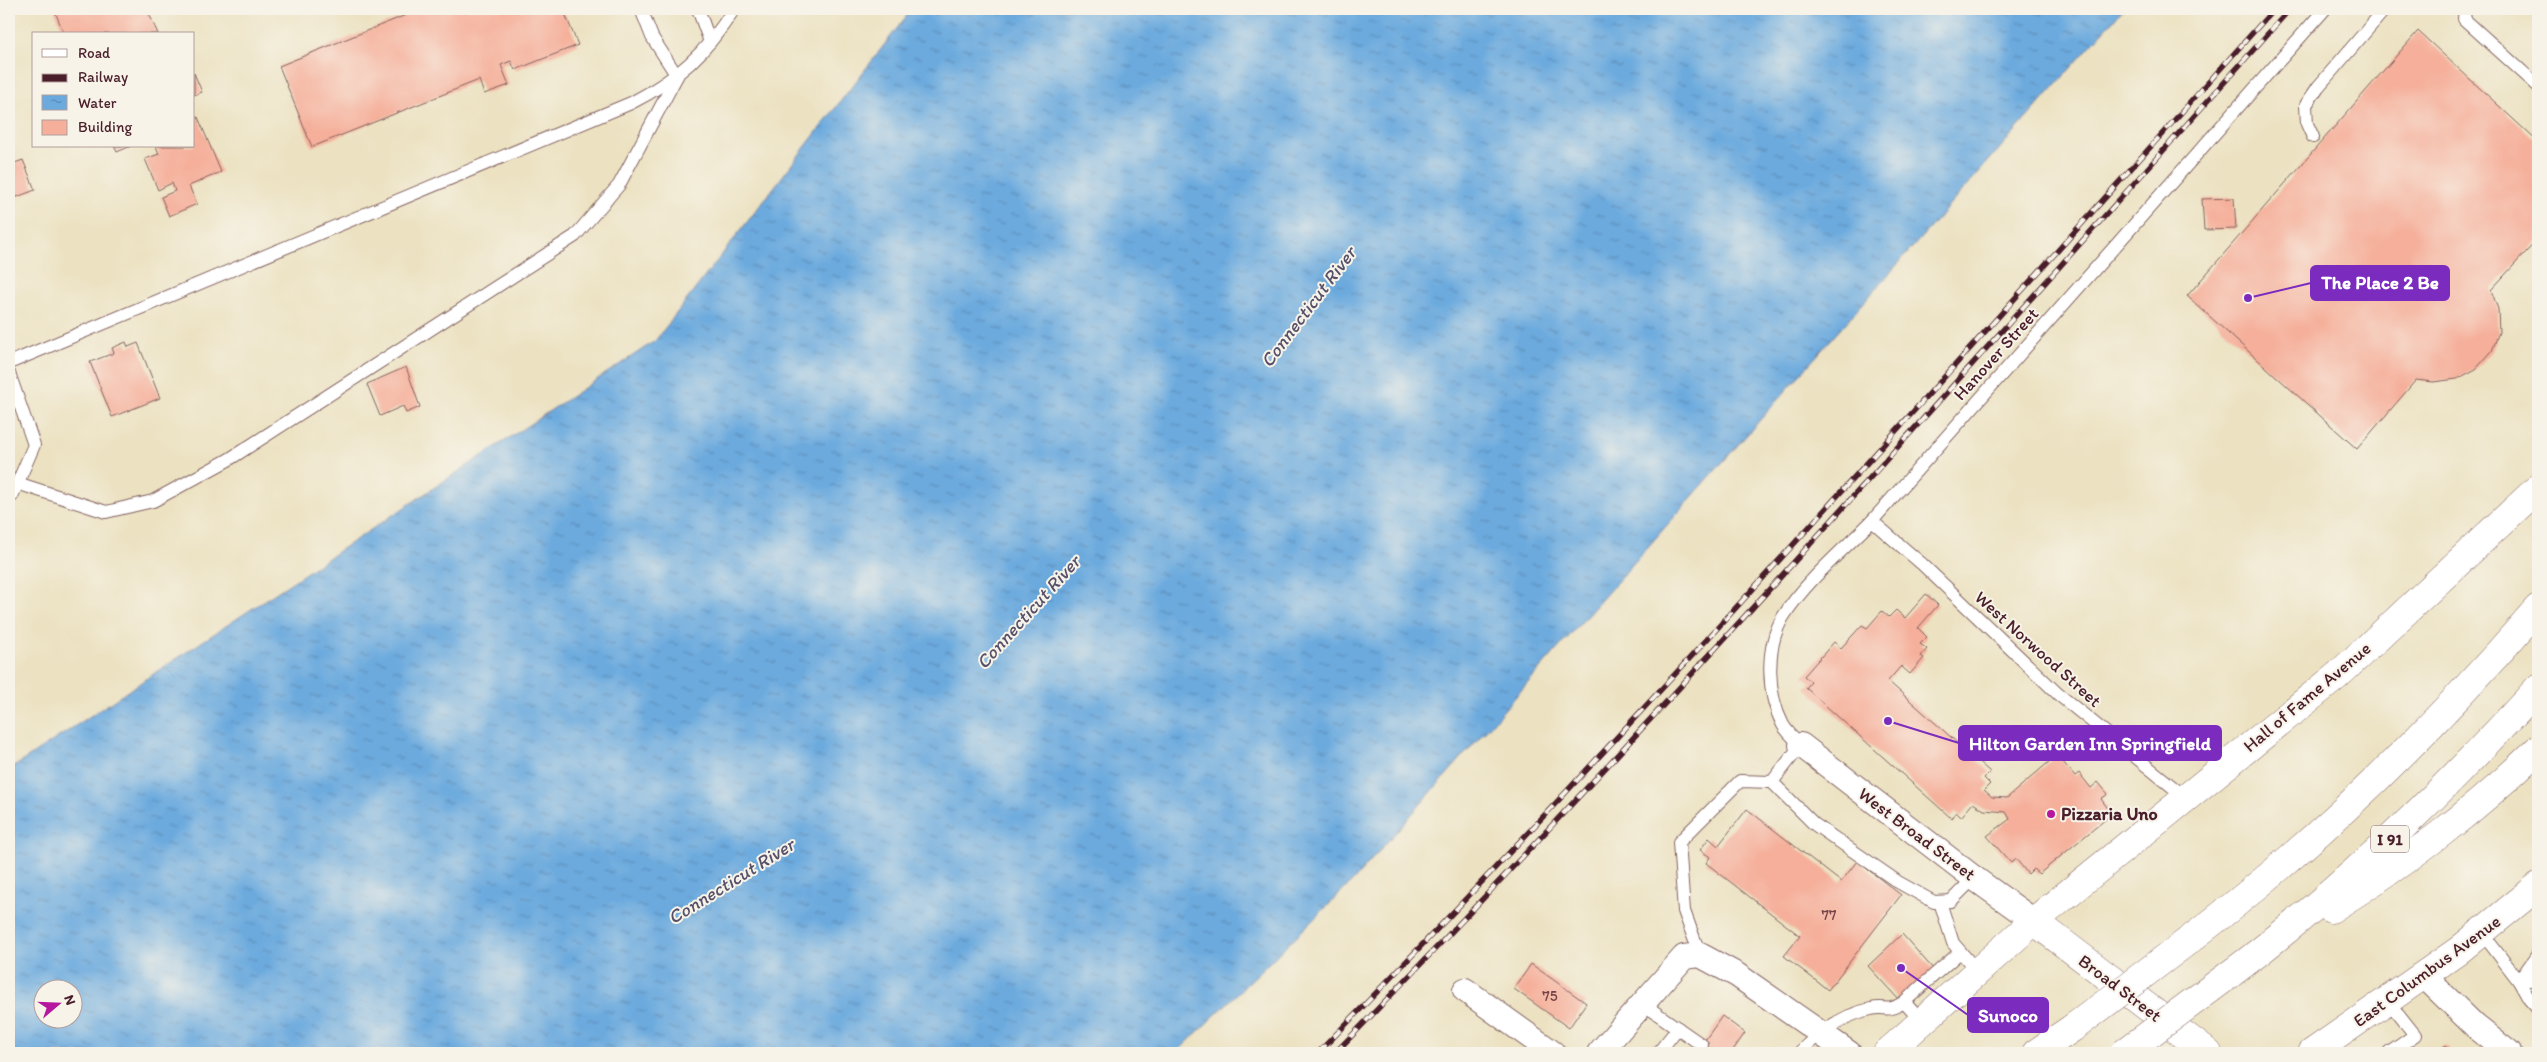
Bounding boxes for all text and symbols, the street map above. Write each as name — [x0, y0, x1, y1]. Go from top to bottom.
legend — [32, 32, 195, 148]
text: Road — [78, 44, 111, 62]
text: Railway — [78, 68, 128, 86]
text: Water — [78, 94, 117, 112]
text: Building — [78, 118, 132, 136]
water label: Connecticut River — [1255, 241, 1362, 372]
callout: The Place 2 Be — [2311, 266, 2449, 300]
text: The Place 2 Be — [2320, 271, 2439, 294]
street label: Hanover Street — [1949, 303, 2043, 405]
water label: Connecticut River — [971, 549, 1086, 673]
street label: West Norwood Street — [1970, 586, 2106, 712]
street label: Hall of Fame Avenue — [2239, 637, 2375, 757]
callout: Hilton Garden Inn Springfield — [1959, 726, 2221, 760]
text: Hilton Garden Inn Springfield — [1969, 732, 2212, 755]
street label: West Broad Street — [1854, 783, 1980, 885]
place label: Pizzaria Uno — [2061, 803, 2158, 825]
marker: Pizzaria Uno — [2045, 808, 2057, 820]
road number: I 91 — [2371, 826, 2409, 852]
water label: Connecticut River — [664, 832, 800, 929]
house number: 77 — [1822, 906, 1837, 924]
street label: East Columbus Avenue — [2349, 910, 2505, 1032]
street label: Broad Street — [2074, 950, 2166, 1027]
north arrow — [32, 980, 82, 1030]
house number: 75 — [1542, 987, 1558, 1005]
text: N — [60, 993, 79, 1007]
callout: Sunoco — [1968, 998, 2048, 1032]
text: Sunoco — [1978, 1004, 2038, 1027]

